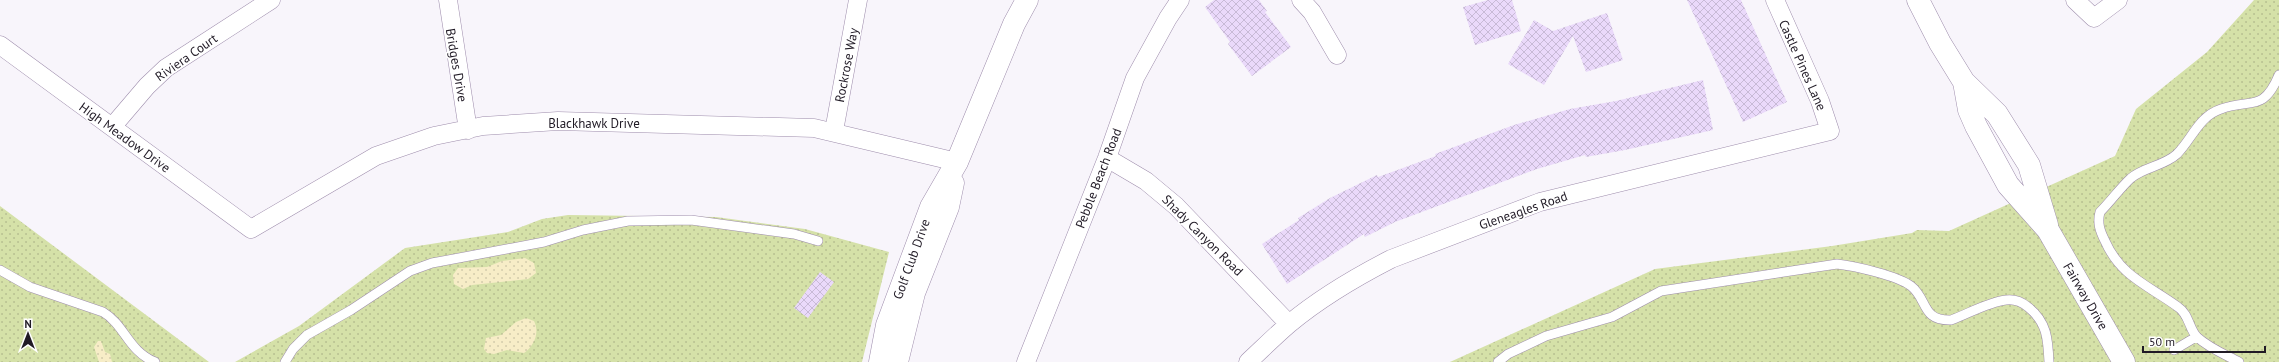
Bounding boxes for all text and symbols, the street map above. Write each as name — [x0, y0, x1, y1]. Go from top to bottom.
street label: Castle Pines Lane — [1775, 17, 1830, 113]
street label: Rockrose Way — [831, 26, 862, 104]
street label: Bridges Drive — [442, 27, 471, 103]
street label: Riviera Court — [152, 29, 221, 85]
street label: High Meadow Drive — [76, 99, 174, 176]
street label: Blackhawk Drive — [548, 115, 640, 132]
street label: Pebble Beach Road — [1072, 126, 1125, 231]
street label: Gleneagles Road — [1477, 187, 1570, 234]
street label: Shady Canyon Road — [1158, 191, 1247, 280]
street label: Golf Club Drive — [889, 217, 934, 302]
street label: Fairway Drive — [2059, 259, 2112, 333]
north arrow — [8, 314, 48, 354]
text: N — [24, 317, 32, 331]
scale bar — [2143, 328, 2265, 354]
text: 50 m — [2149, 334, 2175, 349]

